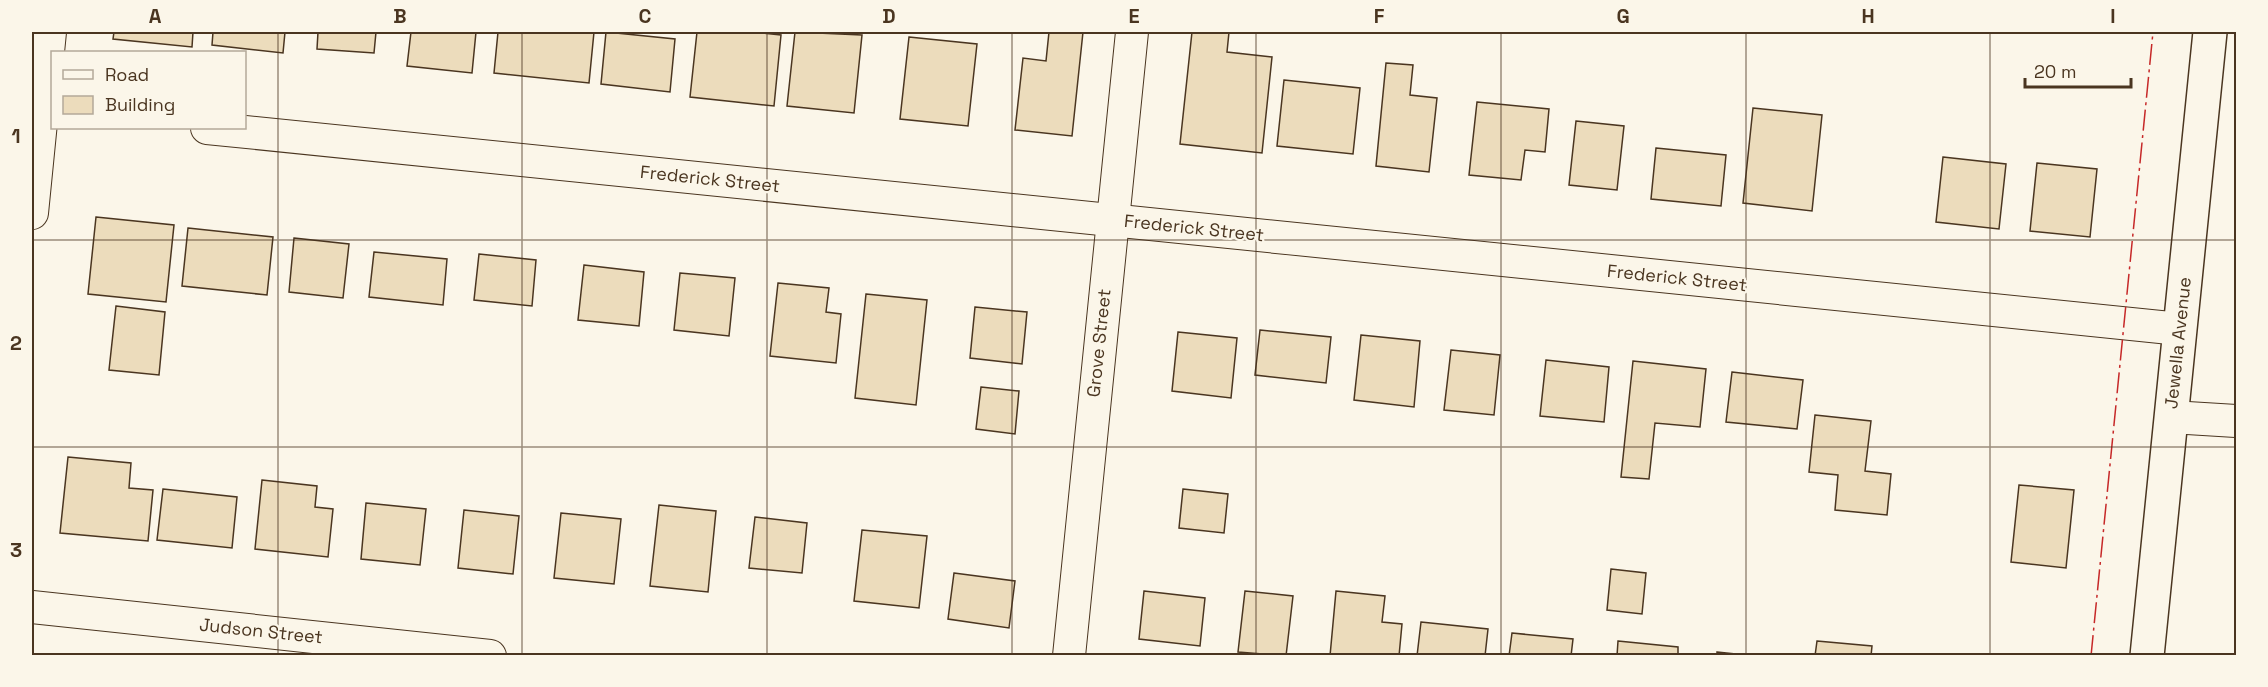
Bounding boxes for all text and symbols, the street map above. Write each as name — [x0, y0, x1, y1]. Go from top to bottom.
text: A — [149, 3, 162, 29]
text: B — [393, 3, 407, 29]
text: C — [639, 3, 652, 29]
text: D — [882, 3, 896, 29]
text: E — [1128, 3, 1140, 29]
text: F — [1374, 3, 1385, 29]
text: G — [1616, 3, 1630, 29]
text: H — [1861, 3, 1875, 29]
text: I — [2110, 3, 2116, 29]
legend — [51, 51, 246, 129]
scale bar — [2025, 51, 2132, 89]
text: 20 m — [2034, 60, 2077, 83]
text: Road — [105, 63, 149, 86]
text: Building — [105, 93, 175, 116]
text: 1 — [11, 123, 21, 149]
street label: Frederick Street — [639, 160, 781, 197]
street label: Frederick Street — [1123, 209, 1265, 246]
street label: Frederick Street — [1606, 259, 1748, 296]
street label: Jewella Avenue — [2159, 276, 2196, 410]
street label: Grove Street — [1081, 288, 1116, 398]
text: 2 — [10, 330, 22, 356]
text: 3 — [10, 537, 22, 563]
street label: Judson Street — [198, 613, 324, 648]

